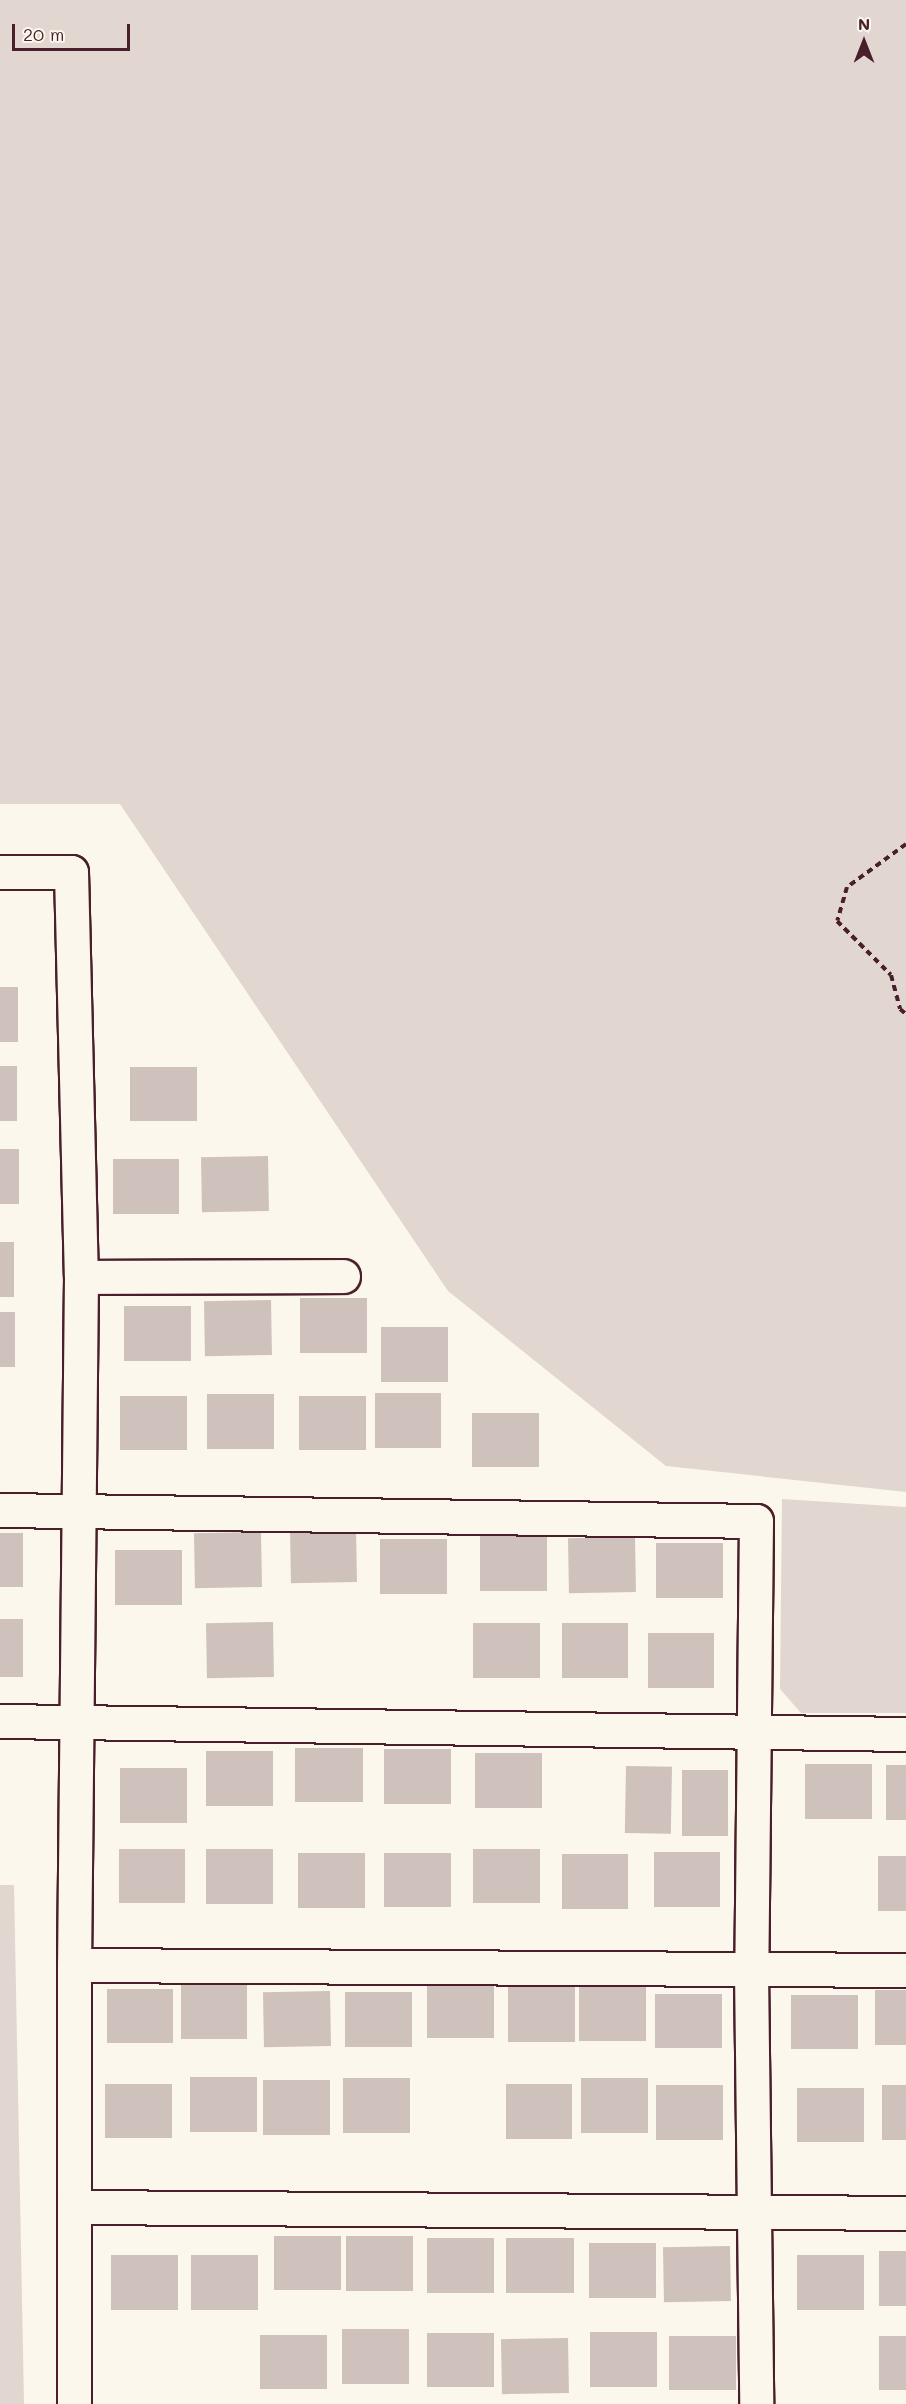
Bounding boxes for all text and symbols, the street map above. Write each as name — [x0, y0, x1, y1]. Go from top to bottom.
scale bar — [15, 12, 134, 50]
north arrow — [834, 12, 894, 72]
text: N — [858, 13, 870, 34]
text: 20 m — [23, 22, 64, 46]

